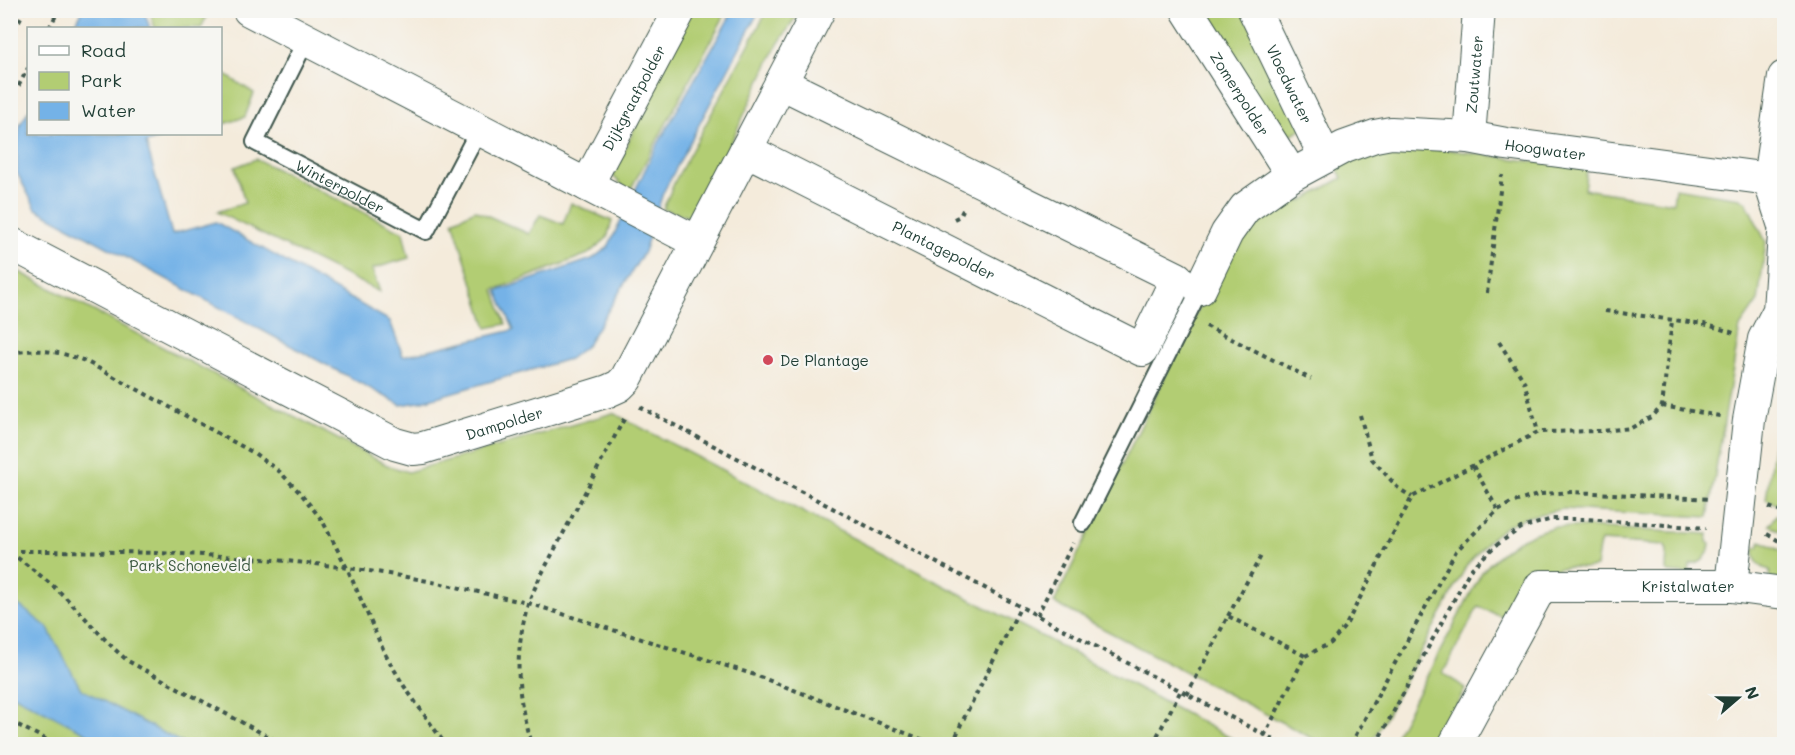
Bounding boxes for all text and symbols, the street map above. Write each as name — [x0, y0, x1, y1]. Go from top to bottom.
legend — [27, 27, 222, 135]
street label: Zoutwater — [1461, 34, 1487, 114]
text: Road — [81, 38, 126, 62]
street label: Dijkgraafpolder — [597, 41, 670, 154]
street label: Vloedwater — [1262, 41, 1317, 127]
street label: Zomerpolder — [1206, 48, 1274, 139]
text: Park — [81, 68, 122, 92]
text: Water — [81, 98, 136, 122]
street label: Hoogwater — [1503, 134, 1587, 165]
street label: Winterpolder — [292, 155, 388, 218]
street label: Plantagepolder — [889, 216, 999, 284]
place label: De Plantage — [780, 350, 869, 370]
marker: De Plantage — [761, 353, 775, 367]
street label: Dampolder — [463, 402, 545, 444]
park label: Park Schoneveld — [129, 555, 251, 575]
street label: Kristalwater — [1642, 576, 1734, 596]
north arrow — [1708, 668, 1768, 728]
text: N — [1741, 683, 1765, 702]

